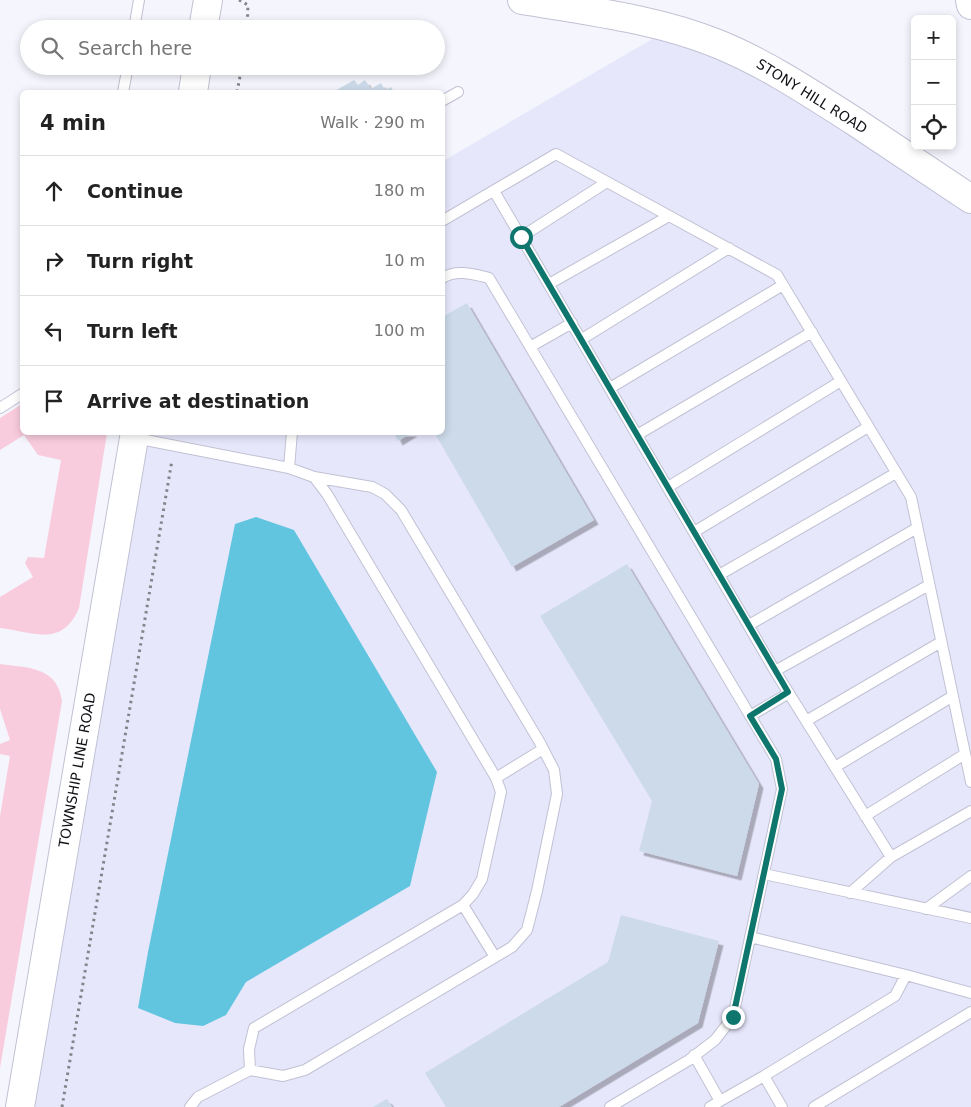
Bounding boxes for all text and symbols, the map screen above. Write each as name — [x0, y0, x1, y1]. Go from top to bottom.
map controls — [911, 15, 956, 150]
button: + — [911, 15, 956, 60]
search box — [20, 20, 445, 75]
icon: search — [38, 34, 66, 62]
text: Search here — [78, 37, 192, 59]
street label: STONY HILL ROAD — [754, 55, 870, 137]
button: − — [911, 60, 956, 105]
button: locate — [911, 105, 956, 150]
text: 4 min — [40, 111, 106, 135]
text: Walk · 290 m — [320, 113, 425, 132]
icon: ahead — [40, 177, 68, 205]
text: Continue — [87, 180, 183, 202]
text: 180 m — [374, 181, 425, 200]
route start — [510, 226, 533, 249]
icon: right — [40, 247, 68, 275]
text: Turn right — [87, 250, 193, 272]
text: 10 m — [384, 251, 425, 270]
icon: left — [40, 317, 68, 345]
text: Turn left — [87, 320, 178, 342]
text: 100 m — [374, 321, 425, 340]
icon: arrive — [40, 387, 68, 415]
text: Arrive at destination — [87, 390, 309, 412]
street label: TOWNSHIP LINE ROAD — [55, 691, 99, 850]
route end — [722, 1006, 745, 1029]

